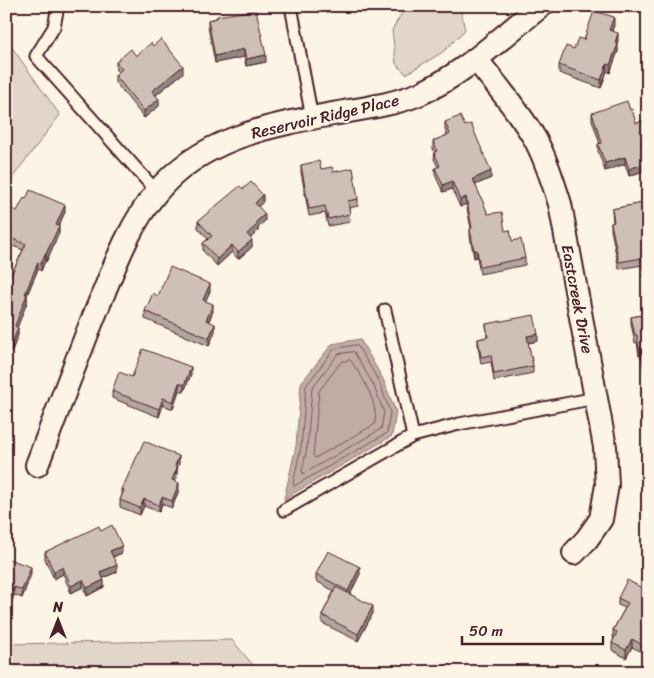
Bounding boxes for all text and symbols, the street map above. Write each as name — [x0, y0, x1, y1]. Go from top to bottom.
street label: Reservoir Ridge Place — [248, 85, 402, 148]
street label: Eastcreek Drive — [553, 242, 602, 356]
text: N — [52, 595, 63, 620]
north arrow — [32, 596, 82, 646]
scale bar — [462, 613, 603, 645]
text: 50 m — [469, 618, 504, 644]

